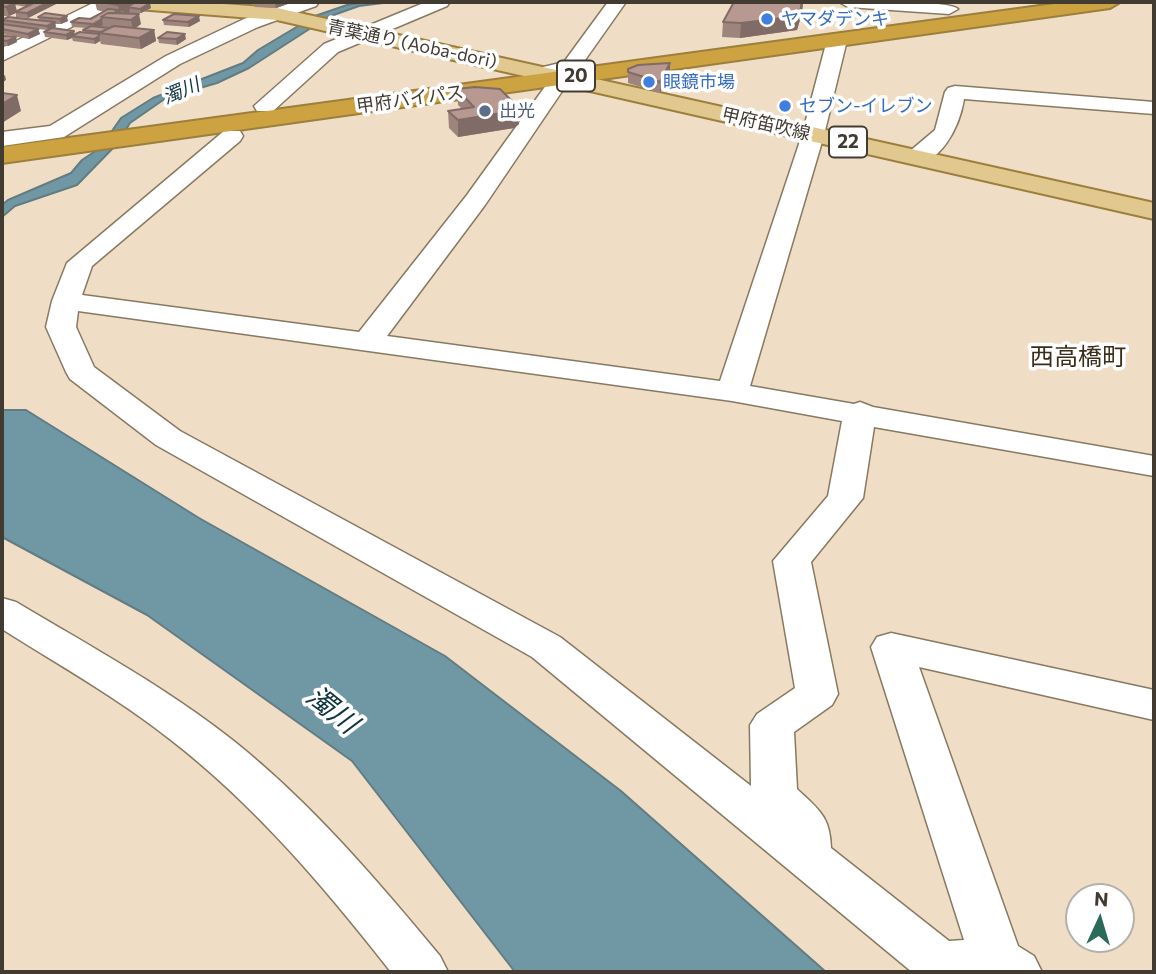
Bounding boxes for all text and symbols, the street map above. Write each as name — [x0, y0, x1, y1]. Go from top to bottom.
place label: ヤマダデンキ — [781, 8, 889, 30]
marker: ヤマダデンキ — [759, 11, 775, 27]
street label: 青葉通り (Aoba-dori) — [325, 15, 499, 73]
road number: 20 — [557, 60, 595, 92]
place label: 眼鏡市場 — [663, 71, 735, 93]
water label: 濁川 — [159, 73, 203, 109]
marker: 眼鏡市場 — [641, 74, 657, 90]
street label: 甲府バイパス — [355, 81, 465, 117]
place label: セブン-イレブン — [799, 95, 933, 117]
marker: セブン-イレブン — [777, 98, 793, 114]
place label: 出光 — [499, 100, 535, 122]
marker: 出光 — [477, 103, 493, 119]
street label: 甲府笛吹線 — [720, 103, 812, 145]
road number: 22 — [829, 126, 867, 158]
district label: 西高橋町 — [1030, 343, 1126, 371]
water label: 濁川 — [300, 679, 364, 741]
north arrow — [1065, 883, 1135, 953]
text: N — [1093, 887, 1109, 911]

